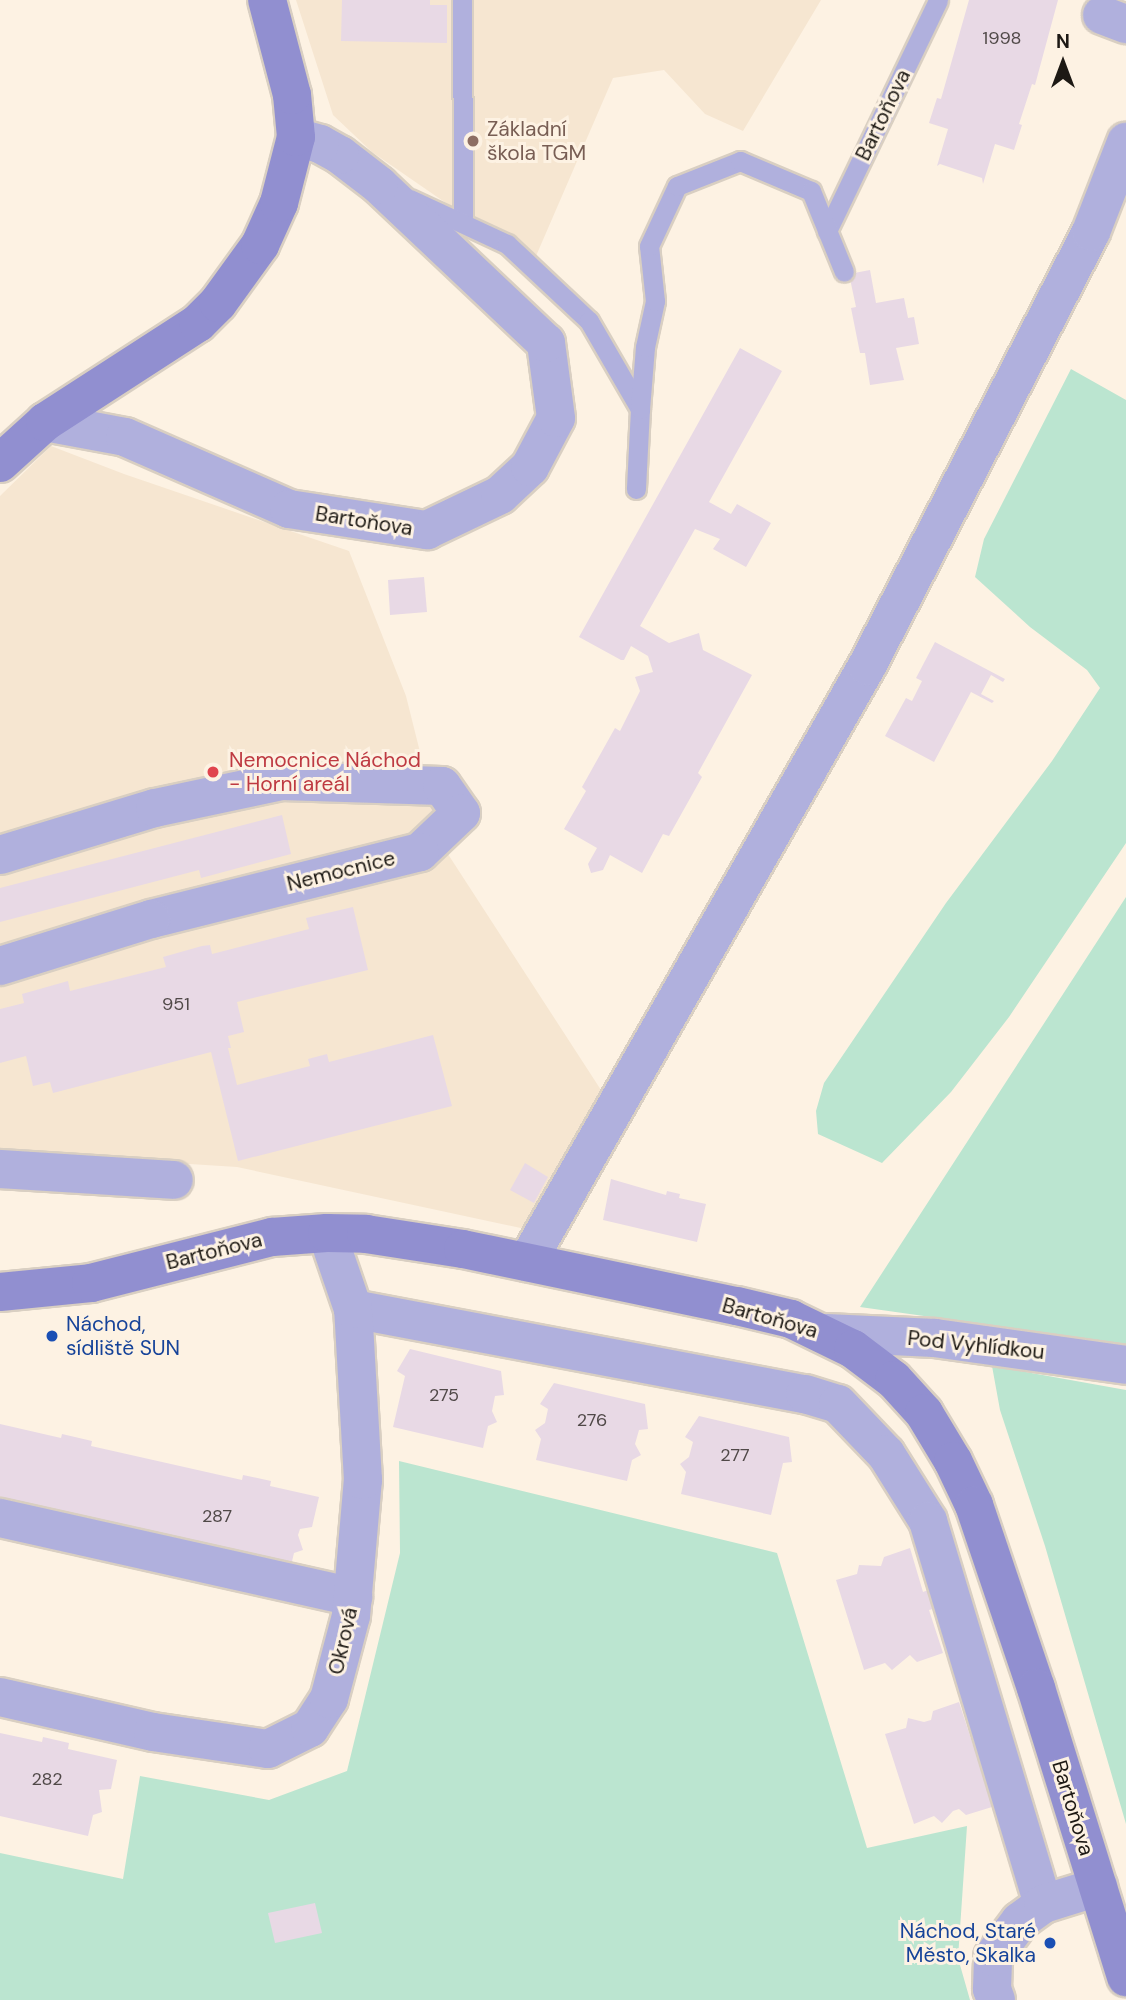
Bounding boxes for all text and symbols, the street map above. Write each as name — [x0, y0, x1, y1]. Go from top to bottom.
house number: 1998 — [983, 27, 1021, 49]
north arrow — [1028, 28, 1098, 98]
text: N — [1056, 29, 1070, 54]
street label: Bartoňova — [850, 65, 916, 165]
place label: Základní škola TGM — [487, 116, 586, 166]
marker: Základní škola TGM — [465, 133, 481, 149]
street label: Bartoňova — [314, 501, 414, 541]
place label: Nemocnice Náchod - Horní areál — [229, 747, 421, 797]
marker: Nemocnice Náchod - Horní areál — [203, 762, 223, 782]
street label: Nemocnice — [284, 845, 398, 897]
house number: 951 — [162, 993, 190, 1015]
street label: Bartoňova — [163, 1227, 265, 1275]
street label: Bartoňova — [719, 1292, 821, 1344]
place label: Náchod, sídliště SUN — [66, 1311, 180, 1361]
street label: Pod Vyhlídkou — [906, 1325, 1046, 1365]
marker: Náchod, sídliště SUN — [44, 1328, 60, 1344]
house number: 275 — [429, 1384, 459, 1406]
house number: 276 — [577, 1409, 607, 1431]
house number: 277 — [720, 1444, 750, 1466]
house number: 287 — [202, 1505, 232, 1527]
street label: Okrová — [323, 1605, 363, 1677]
street label: Bartoňova — [1047, 1757, 1099, 1859]
house number: 282 — [31, 1768, 63, 1790]
place label: Náchod, Staré Město, Skalka — [900, 1918, 1036, 1968]
marker: Náchod, Staré Město, Skalka — [1042, 1935, 1058, 1951]

